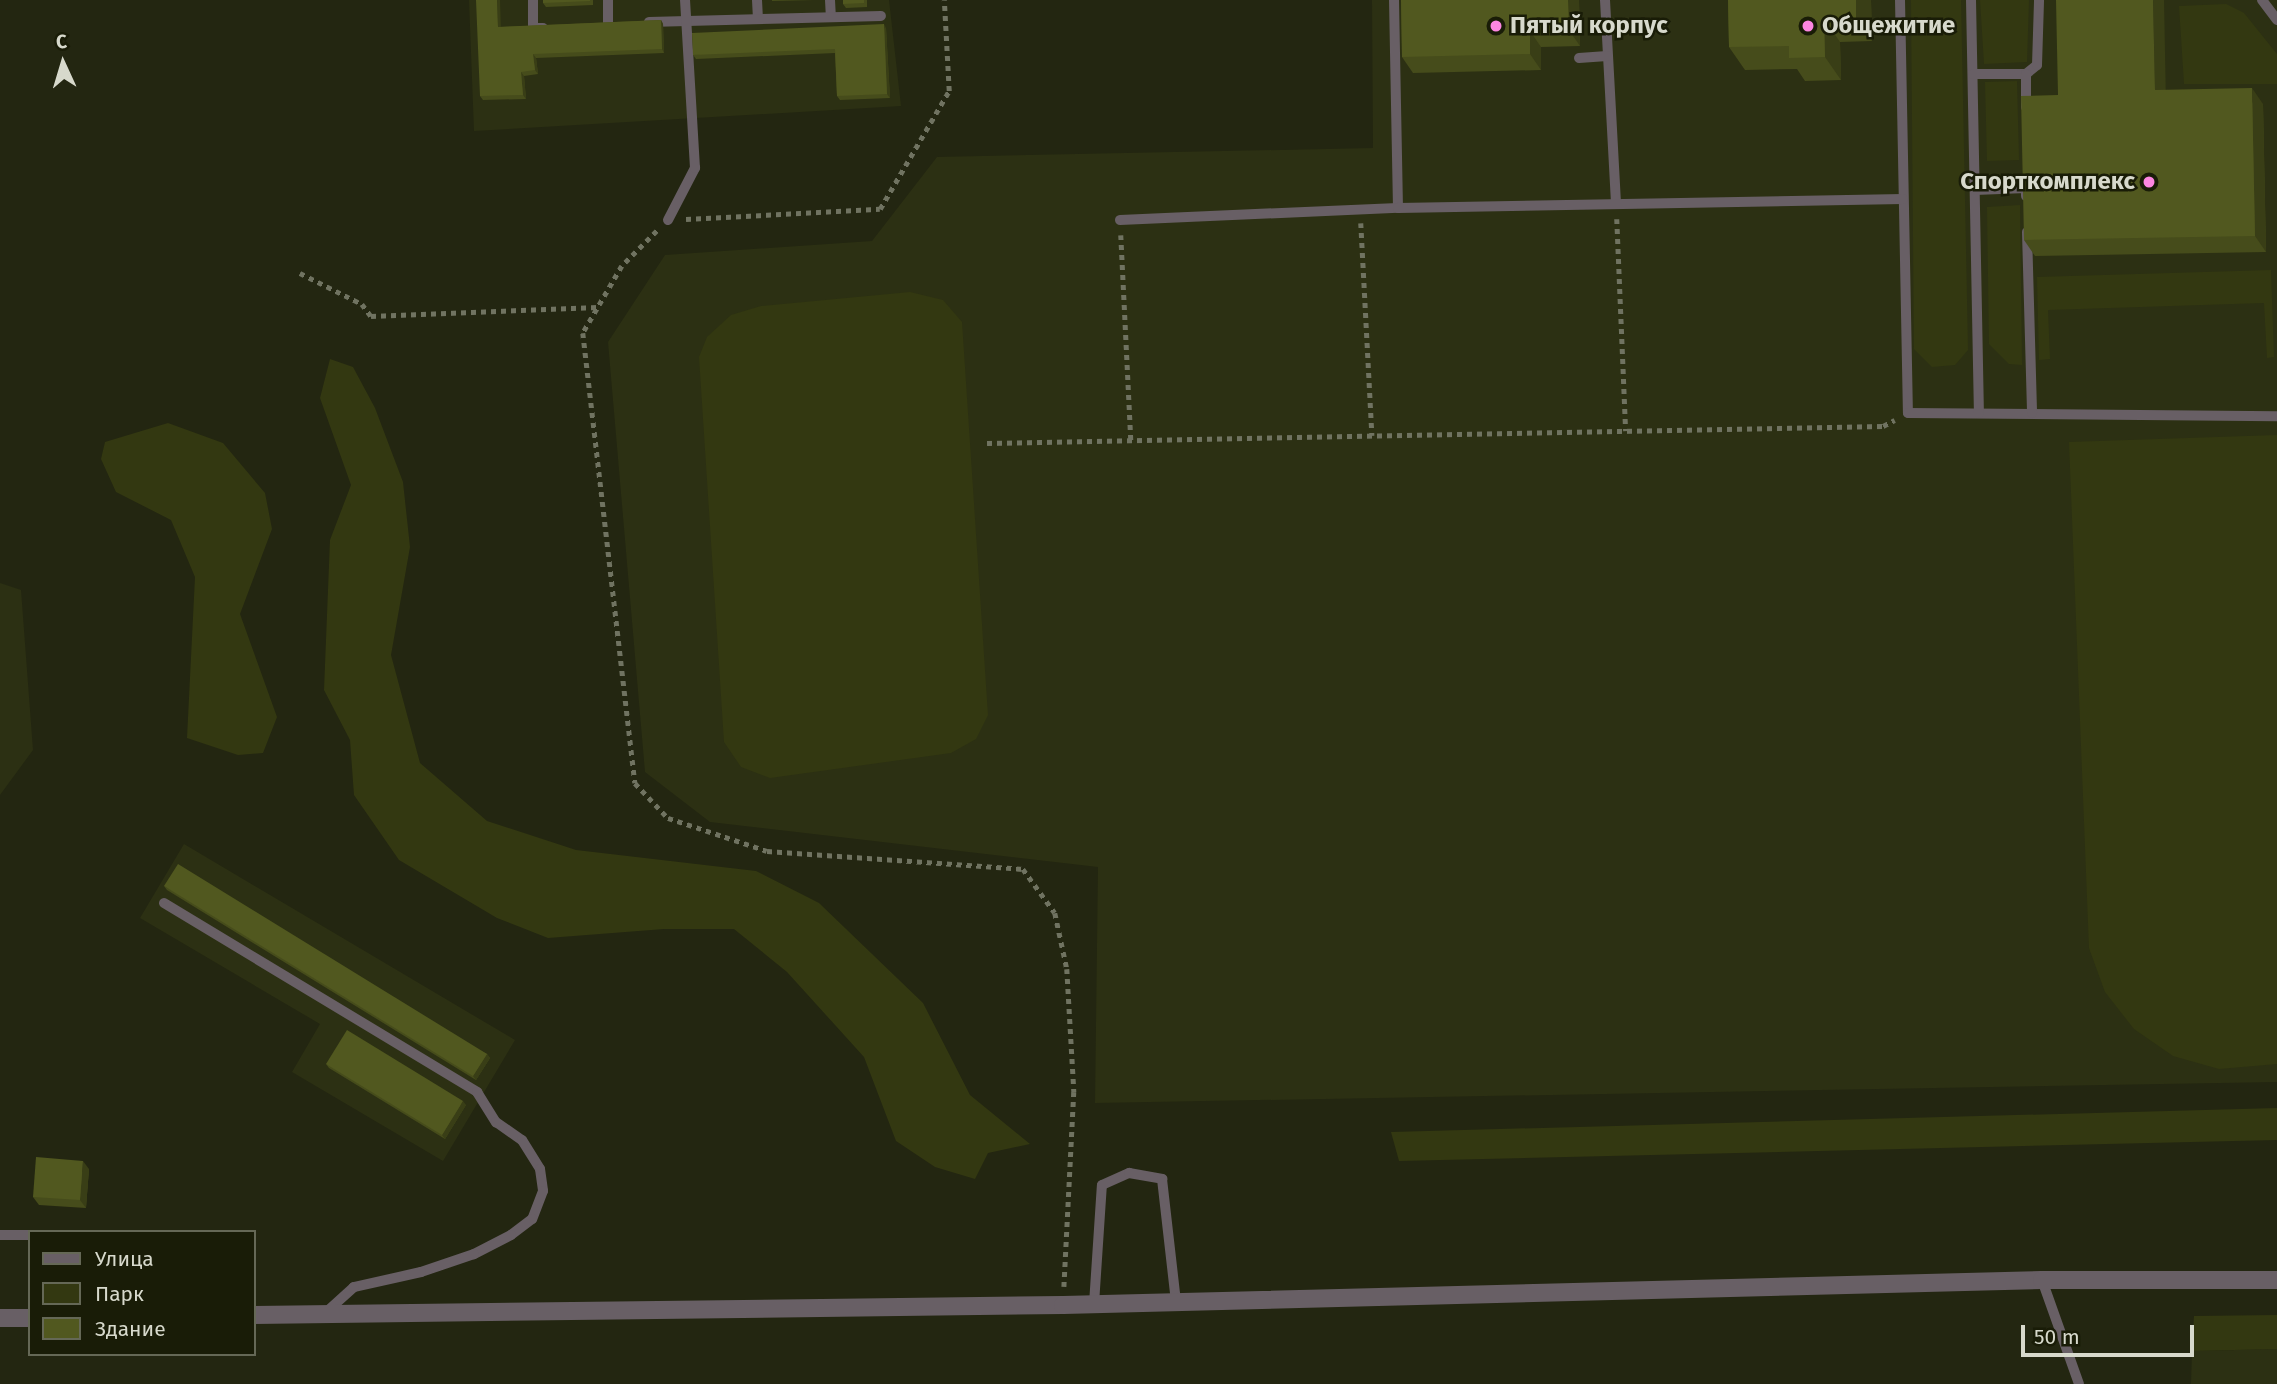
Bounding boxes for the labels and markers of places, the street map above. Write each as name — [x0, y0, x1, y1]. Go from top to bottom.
place label: Пятый корпус — [1510, 12, 1668, 40]
place label: Общежитие — [1822, 12, 1955, 40]
marker: Пятый корпус — [1488, 18, 1504, 34]
marker: Общежитие — [1800, 18, 1816, 34]
place label: Спорткомплекс — [1960, 168, 2135, 196]
marker: Спорткомплекс — [2141, 174, 2157, 190]

